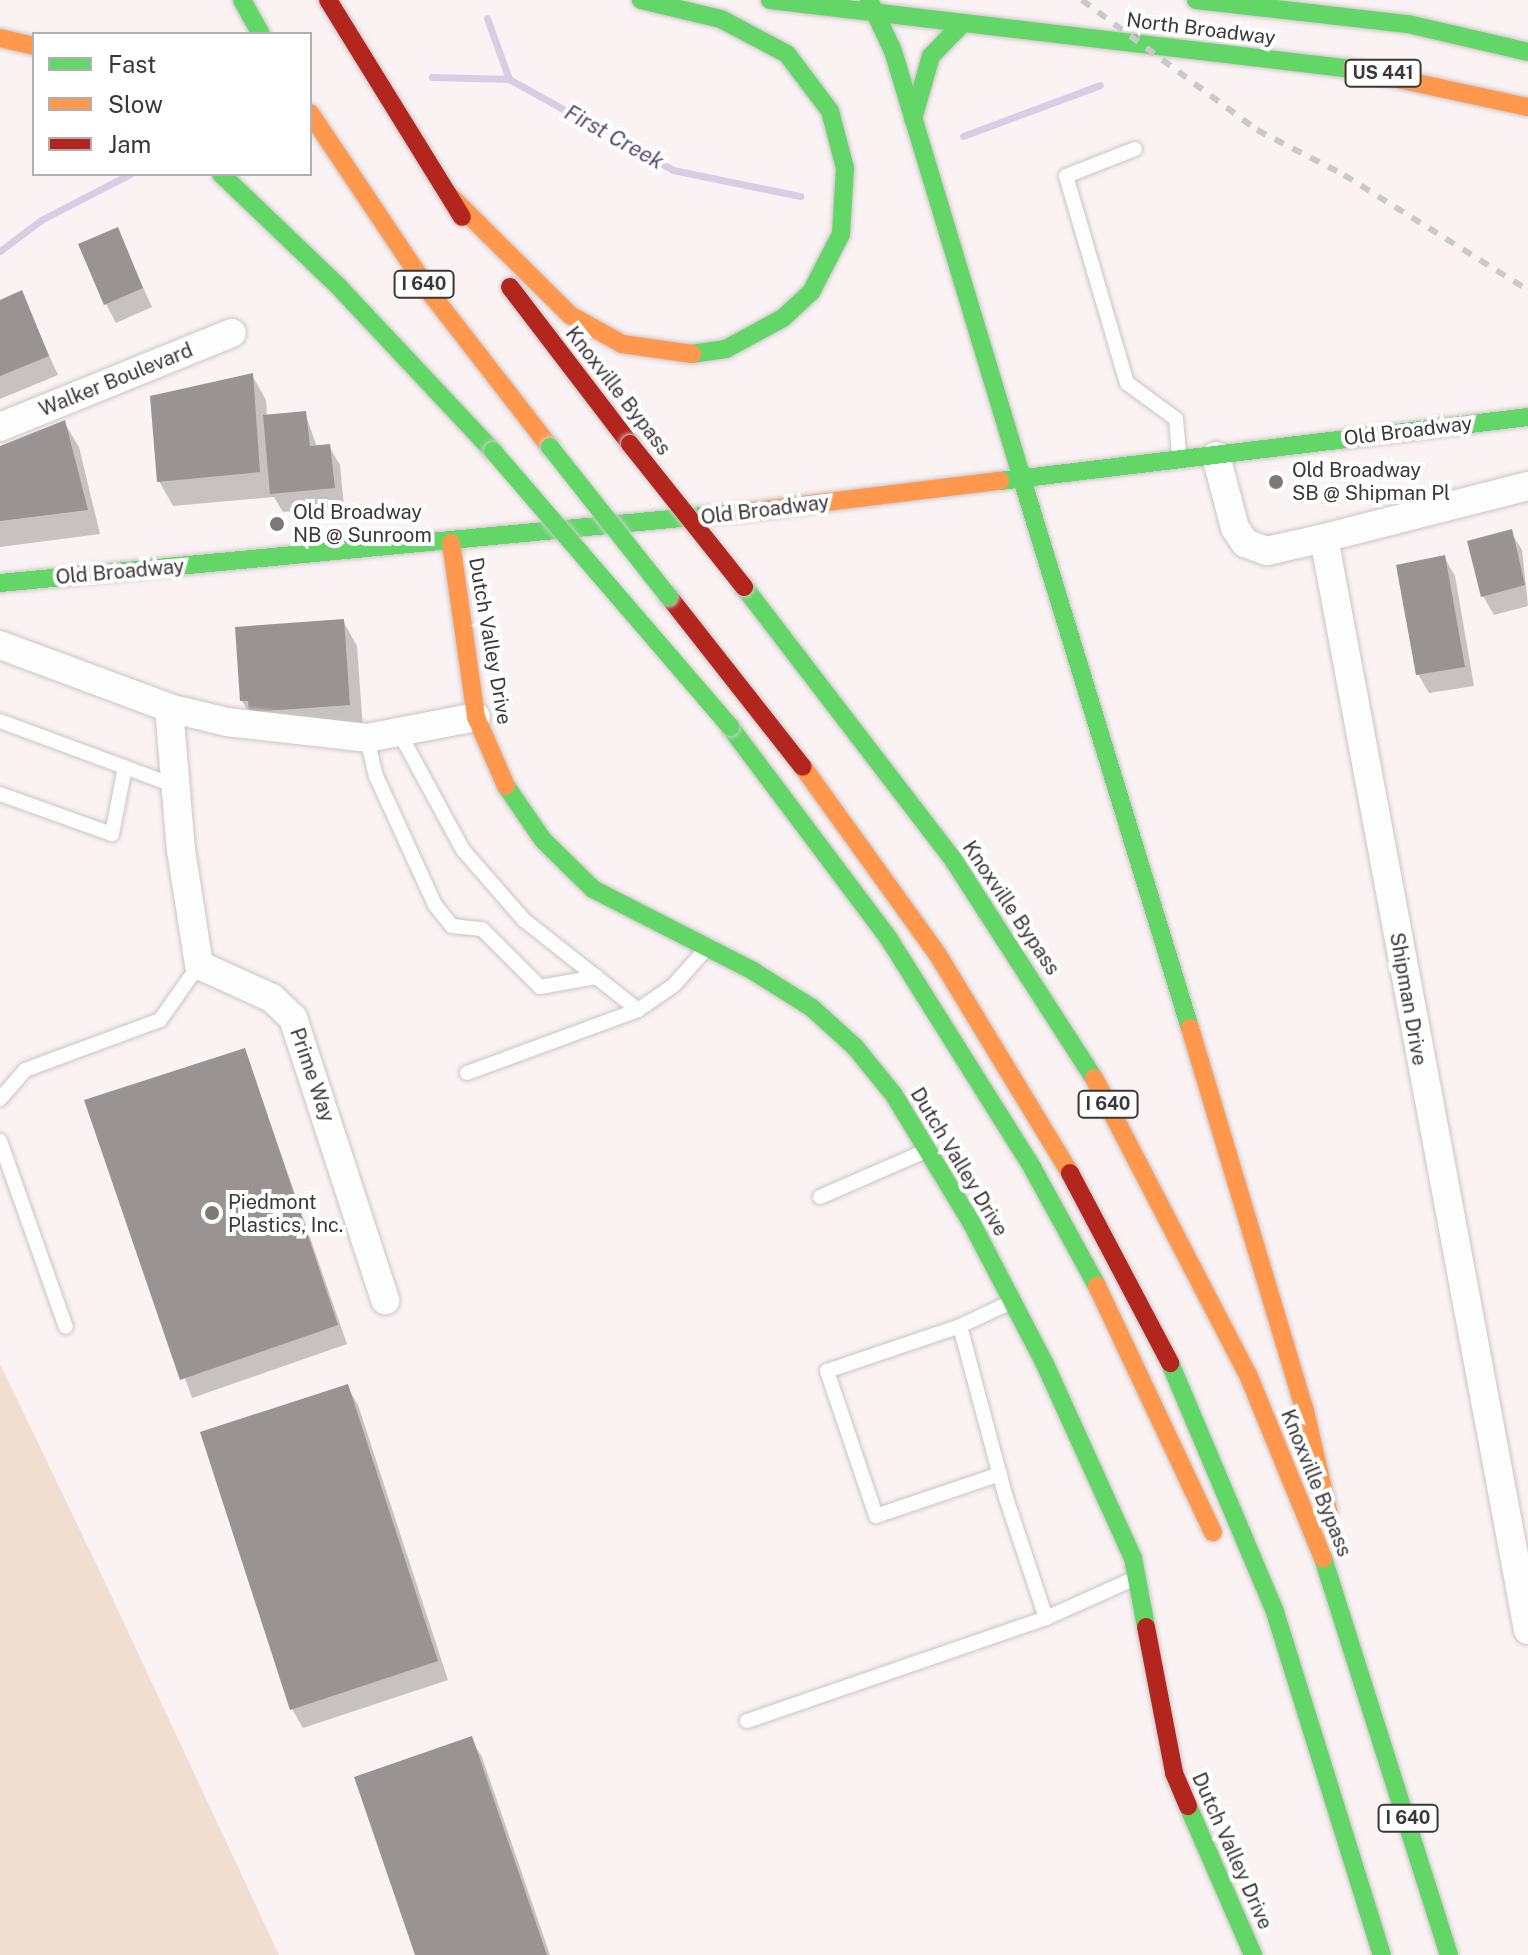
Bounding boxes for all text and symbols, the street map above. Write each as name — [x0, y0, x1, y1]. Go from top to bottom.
street label: North Broadway — [1125, 8, 1277, 50]
legend — [32, 32, 312, 176]
text: Fast — [108, 50, 156, 78]
road number: US 441 — [1343, 59, 1423, 87]
text: Slow — [108, 90, 163, 118]
water label: First Creek — [560, 99, 668, 175]
text: Jam — [108, 130, 151, 158]
road number: I 640 — [392, 270, 456, 298]
street label: Knoxville Bypass — [560, 322, 676, 460]
street label: Walker Boulevard — [36, 338, 196, 422]
street label: Old Broadway — [1343, 411, 1473, 451]
place label: Old Broadway SB @ Shipman Pl — [1292, 458, 1451, 505]
marker: Old Broadway SB @ Shipman Pl — [1267, 473, 1285, 491]
street label: Old Broadway — [700, 490, 830, 530]
place label: Old Broadway NB @ Sunroom — [293, 500, 432, 547]
marker: Old Broadway NB @ Sunroom — [268, 515, 286, 533]
street label: Old Broadway — [55, 554, 185, 590]
street label: Dutch Valley Drive — [463, 555, 517, 727]
street label: Knoxville Bypass — [957, 836, 1065, 980]
street label: Shipman Drive — [1385, 931, 1431, 1067]
street label: Prime Way — [285, 1024, 339, 1126]
street label: Dutch Valley Drive — [905, 1083, 1013, 1241]
road number: I 640 — [1076, 1090, 1140, 1118]
place label: Piedmont Plastics, Inc. — [228, 1190, 343, 1237]
marker: Piedmont Plastics, Inc. — [203, 1204, 221, 1222]
street label: Knoxville Bypass — [1276, 1406, 1356, 1560]
street label: Dutch Valley Drive — [1187, 1769, 1277, 1933]
road number: I 640 — [1376, 1804, 1440, 1832]

